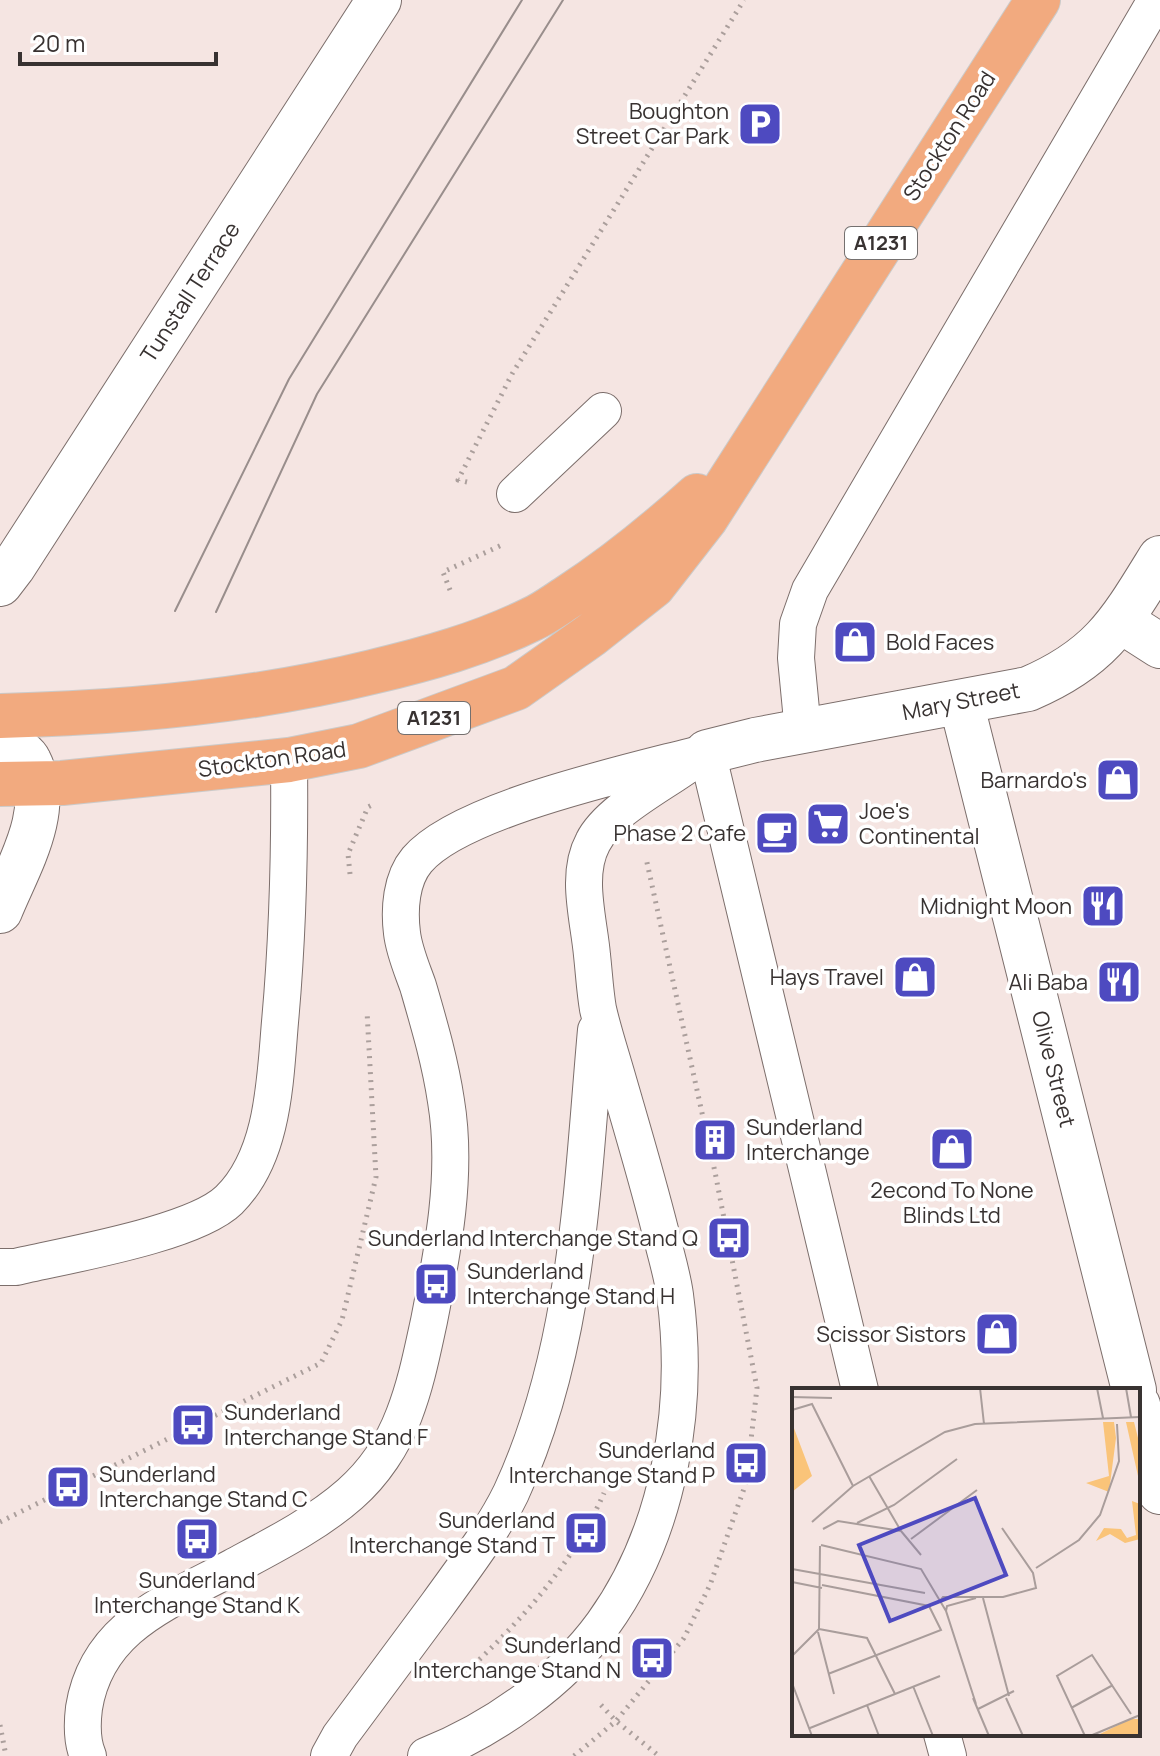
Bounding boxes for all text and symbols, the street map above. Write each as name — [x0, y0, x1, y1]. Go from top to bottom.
scale bar — [20, 16, 216, 66]
text: 20 m — [32, 26, 85, 59]
street label: Stockton Road — [896, 65, 1002, 207]
place label: Boughton Street Car Park — [576, 96, 730, 151]
parking icon: Boughton Street Car Park — [736, 100, 784, 148]
street label: Tunstall Terrace — [133, 216, 247, 368]
road number: A1231 — [845, 227, 917, 259]
shop icon: Bold Faces — [831, 618, 879, 666]
place label: Bold Faces — [886, 627, 994, 657]
street label: Mary Street — [900, 675, 1023, 727]
road number: A1231 — [398, 702, 470, 734]
street label: Stockton Road — [196, 734, 348, 784]
shop icon: Barnardo's — [1094, 756, 1142, 804]
place label: Barnardo's — [980, 765, 1087, 795]
place label: Joe's Continental — [859, 796, 980, 851]
supermarket icon: Joe's Continental — [804, 800, 852, 848]
cafe icon: Phase 2 Cafe — [753, 809, 801, 857]
place label: Phase 2 Cafe — [613, 818, 746, 848]
restaurant icon: Midnight Moon — [1079, 882, 1127, 930]
place label: Midnight Moon — [920, 891, 1072, 921]
shop icon: Hays Travel — [891, 953, 939, 1001]
restaurant icon: Ali Baba — [1095, 958, 1143, 1006]
place label: Hays Travel — [770, 962, 884, 992]
place label: Ali Baba — [1008, 967, 1088, 997]
street label: Olive Street — [1025, 1008, 1083, 1130]
place label: Sunderland Interchange — [746, 1112, 870, 1167]
building icon: Sunderland Interchange — [691, 1116, 739, 1164]
shop icon: 2econd To None Blinds Ltd — [928, 1125, 976, 1173]
place label: 2econd To None Blinds Ltd — [870, 1175, 1034, 1230]
bus stop icon: Sunderland Interchange Stand Q — [705, 1214, 753, 1262]
place label: Sunderland Interchange Stand Q — [368, 1223, 698, 1253]
place label: Sunderland Interchange Stand H — [467, 1256, 675, 1311]
bus stop icon: Sunderland Interchange Stand H — [412, 1260, 460, 1308]
shop icon: Scissor Sistors — [973, 1310, 1021, 1358]
place label: Scissor Sistors — [816, 1319, 966, 1349]
inset map — [792, 1388, 1140, 1736]
place label: Sunderland Interchange Stand F — [224, 1397, 428, 1452]
bus stop icon: Sunderland Interchange Stand F — [169, 1401, 217, 1449]
place label: Sunderland Interchange Stand P — [509, 1435, 715, 1490]
bus stop icon: Sunderland Interchange Stand P — [722, 1439, 770, 1487]
place label: Sunderland Interchange Stand C — [99, 1459, 308, 1514]
bus stop icon: Sunderland Interchange Stand C — [44, 1463, 92, 1511]
place label: Sunderland Interchange Stand T — [349, 1505, 555, 1560]
bus stop icon: Sunderland Interchange Stand T — [562, 1509, 610, 1557]
bus stop icon: Sunderland Interchange Stand K — [173, 1515, 221, 1563]
place label: Sunderland Interchange Stand K — [94, 1565, 301, 1620]
place label: Sunderland Interchange Stand N — [413, 1630, 621, 1685]
bus stop icon: Sunderland Interchange Stand N — [628, 1634, 676, 1682]

